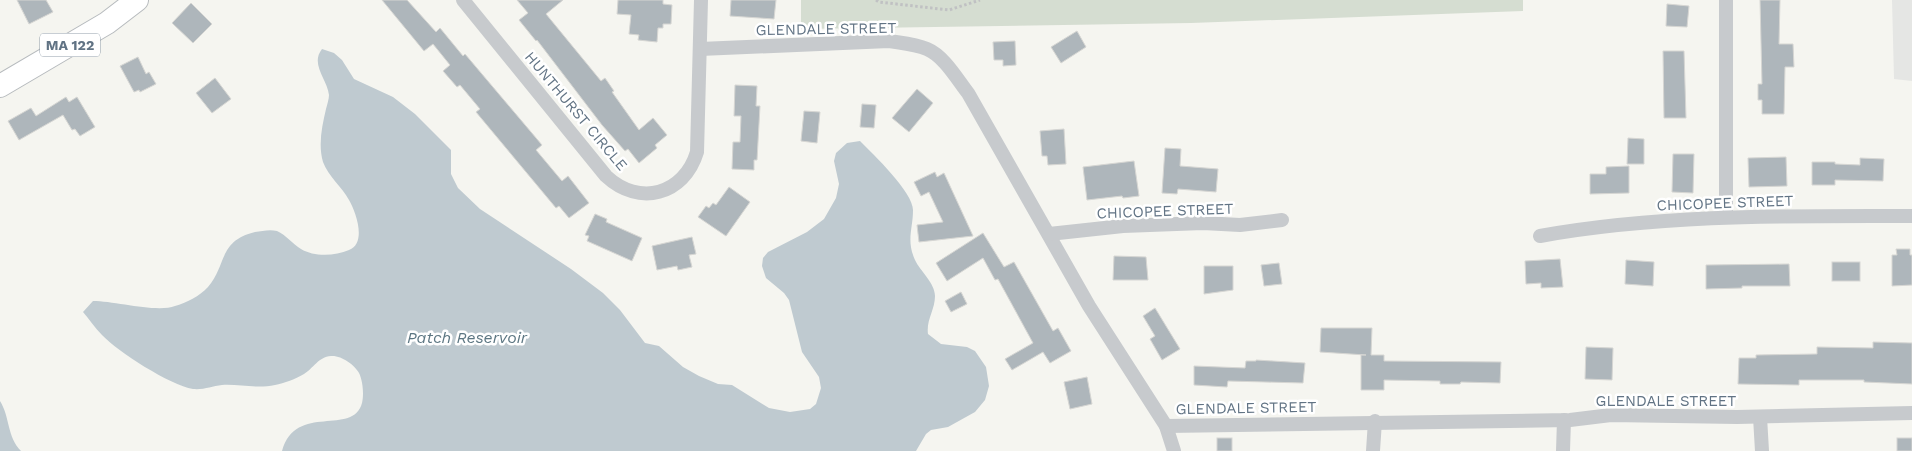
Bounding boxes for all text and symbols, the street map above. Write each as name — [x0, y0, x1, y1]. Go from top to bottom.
street label: GLENDALE STREET — [755, 19, 897, 39]
road number: MA 122 — [40, 34, 100, 56]
street label: HUNTHURST CIRCLE — [521, 48, 631, 174]
street label: CHICOPEE STREET — [1656, 192, 1794, 214]
street label: CHICOPEE STREET — [1096, 200, 1234, 222]
water label: Patch Reservoir — [407, 328, 528, 347]
street label: GLENDALE STREET — [1596, 392, 1736, 410]
street label: GLENDALE STREET — [1175, 398, 1317, 418]

